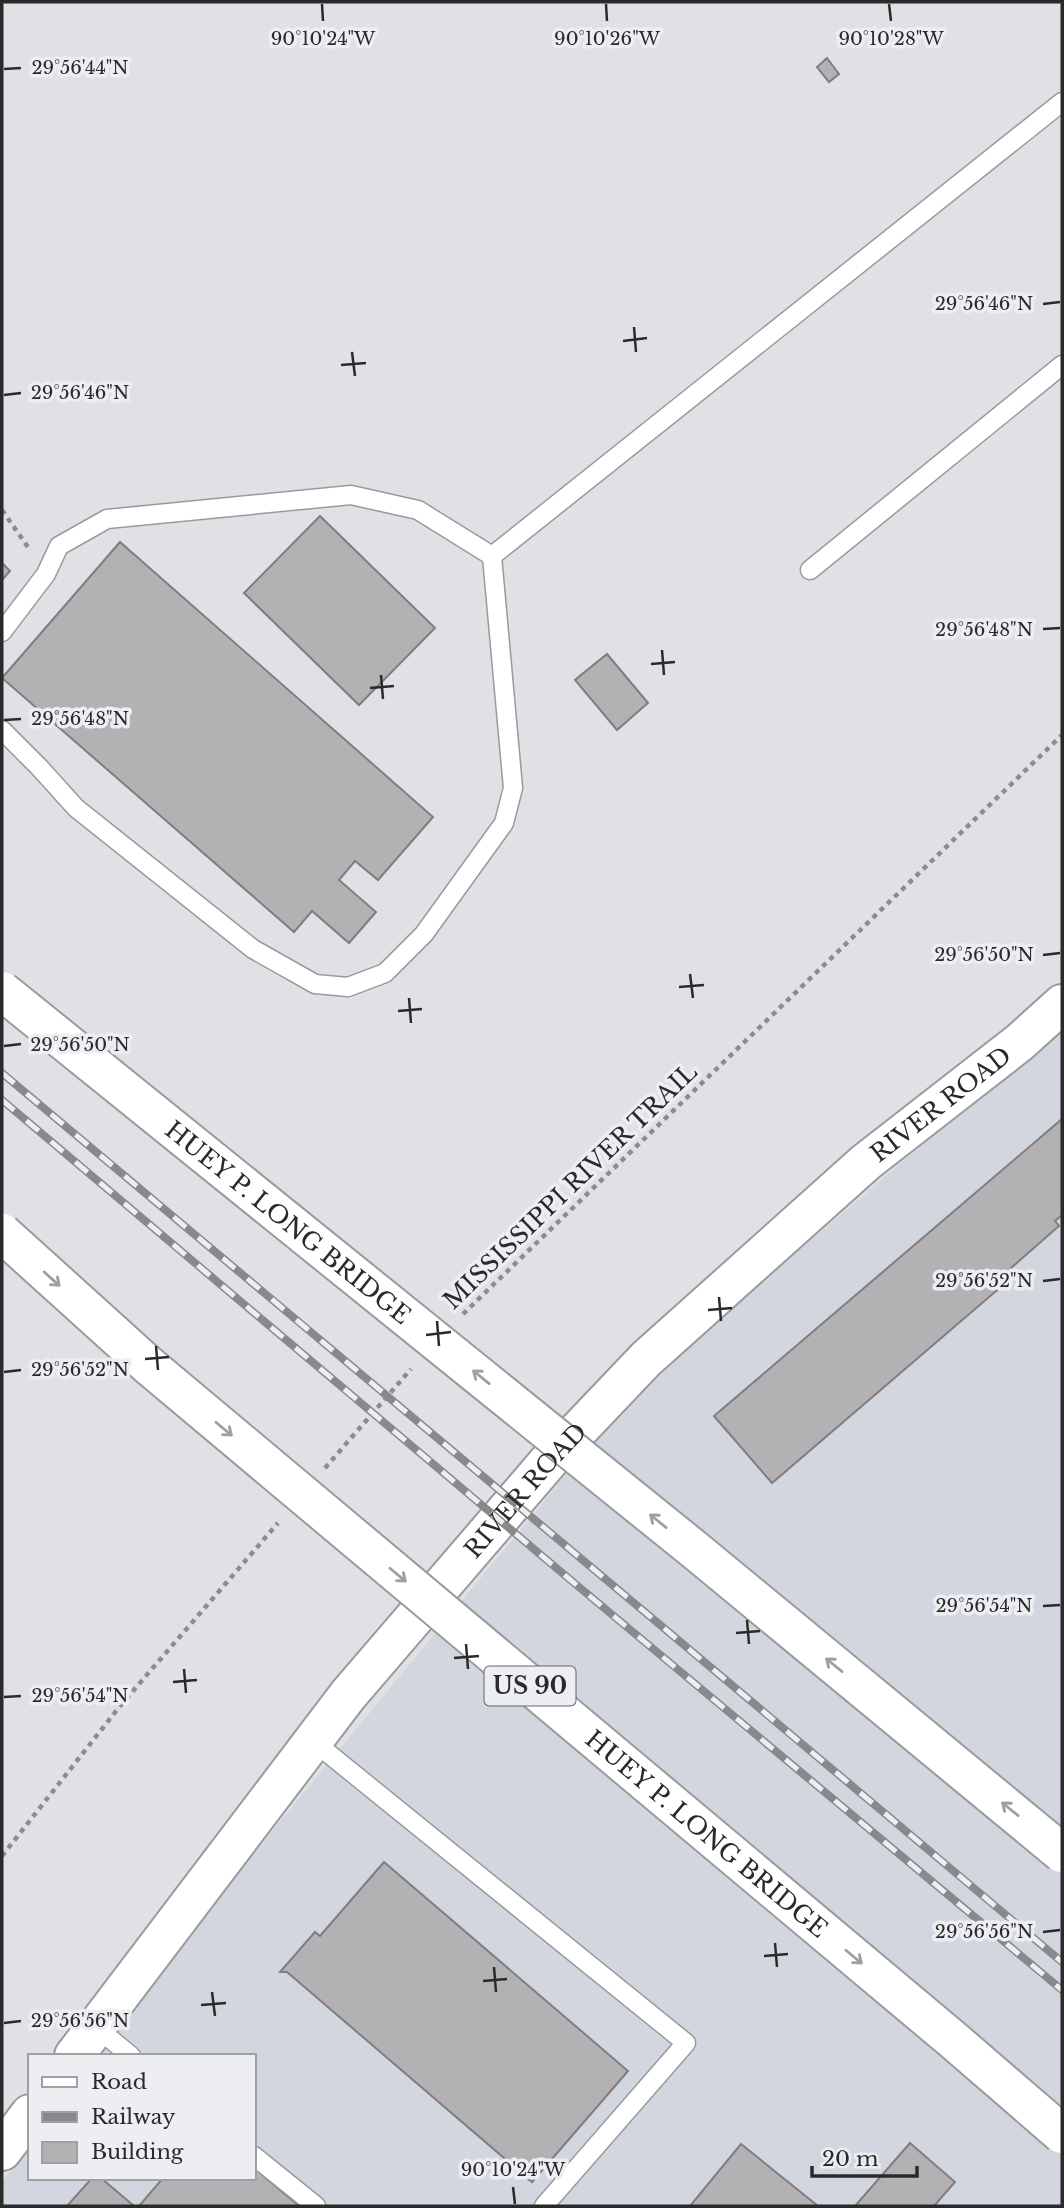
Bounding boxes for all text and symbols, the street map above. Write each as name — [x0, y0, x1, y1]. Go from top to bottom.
text: 90°10'24"W — [271, 28, 376, 50]
text: 90°10'26"W — [554, 28, 661, 50]
text: 90°10'28"W — [838, 28, 944, 50]
text: 29°56'44"N — [31, 57, 129, 79]
text: 29°56'46"N — [935, 293, 1033, 315]
text: 29°56'46"N — [31, 382, 129, 404]
text: 29°56'48"N — [935, 619, 1033, 641]
text: 29°56'48"N — [31, 708, 129, 730]
text: 29°56'50"N — [934, 944, 1034, 966]
text: 29°56'50"N — [30, 1034, 130, 1056]
street label: RIVER ROAD — [864, 1040, 1016, 1168]
street label: MISSISSIPPI RIVER TRAIL — [437, 1057, 703, 1315]
street label: HUEY P. LONG BRIDGE — [160, 1114, 417, 1330]
text: 29°56'52"N — [935, 1270, 1033, 1292]
one-way arrow — [43, 1271, 61, 1287]
text: 29°56'52"N — [31, 1359, 129, 1381]
one-way arrow — [473, 1370, 491, 1385]
street label: RIVER ROAD — [458, 1417, 592, 1564]
one-way arrow — [214, 1421, 232, 1437]
one-way arrow — [650, 1513, 668, 1528]
one-way arrow — [389, 1567, 407, 1583]
text: 29°56'54"N — [935, 1595, 1033, 1617]
one-way arrow — [825, 1657, 843, 1673]
road number: US 90 — [484, 1666, 576, 1706]
text: 29°56'54"N — [31, 1685, 129, 1707]
street label: HUEY P. LONG BRIDGE — [580, 1724, 834, 1943]
one-way arrow — [1001, 1802, 1019, 1817]
text: 29°56'56"N — [935, 1921, 1033, 1943]
one-way arrow — [845, 1949, 863, 1965]
text: 29°56'56"N — [31, 2010, 129, 2032]
legend — [28, 2054, 256, 2180]
text: Road — [91, 2069, 147, 2095]
text: Railway — [91, 2104, 176, 2130]
scale bar — [812, 2134, 917, 2178]
text: Building — [91, 2139, 184, 2165]
text: 20 m — [822, 2146, 879, 2172]
text: 90°10'24"W — [461, 2159, 566, 2181]

